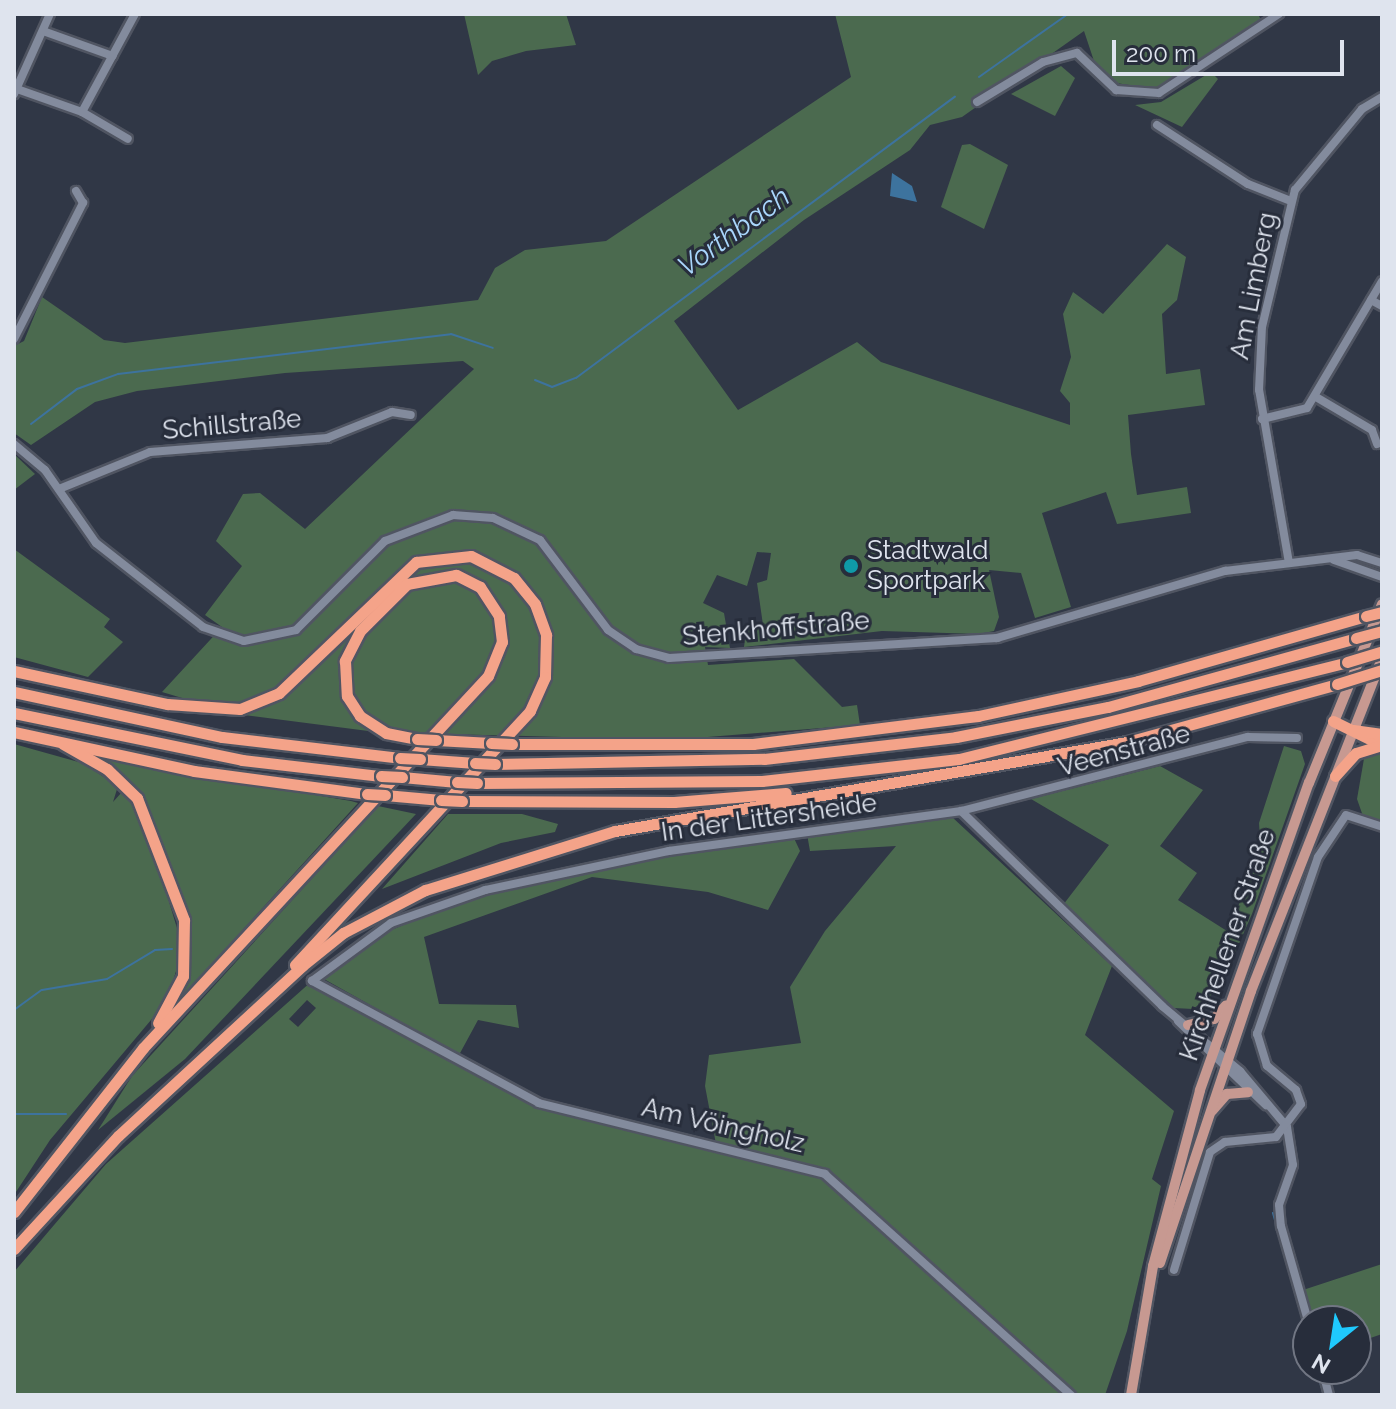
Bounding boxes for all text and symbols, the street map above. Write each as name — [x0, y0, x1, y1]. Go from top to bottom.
scale bar — [1116, 24, 1348, 74]
text: 200 m — [1126, 39, 1196, 68]
water label: Vorthbach — [671, 180, 797, 284]
street label: Am Limberg — [1224, 210, 1284, 362]
street label: Schillstraße — [161, 403, 303, 447]
place label: Stadtwald Sportpark — [867, 535, 989, 596]
marker: Stadtwald Sportpark — [842, 557, 860, 575]
street label: Stenkhoffstraße — [681, 605, 871, 653]
street label: Veenstraße — [1054, 718, 1194, 784]
street label: In der Littersheide — [659, 787, 879, 849]
street label: Kirchhellener Straße — [1174, 825, 1282, 1065]
street label: Am Vöingholz — [638, 1092, 808, 1160]
north arrow — [1292, 1305, 1372, 1385]
text: N — [1307, 1349, 1335, 1380]

